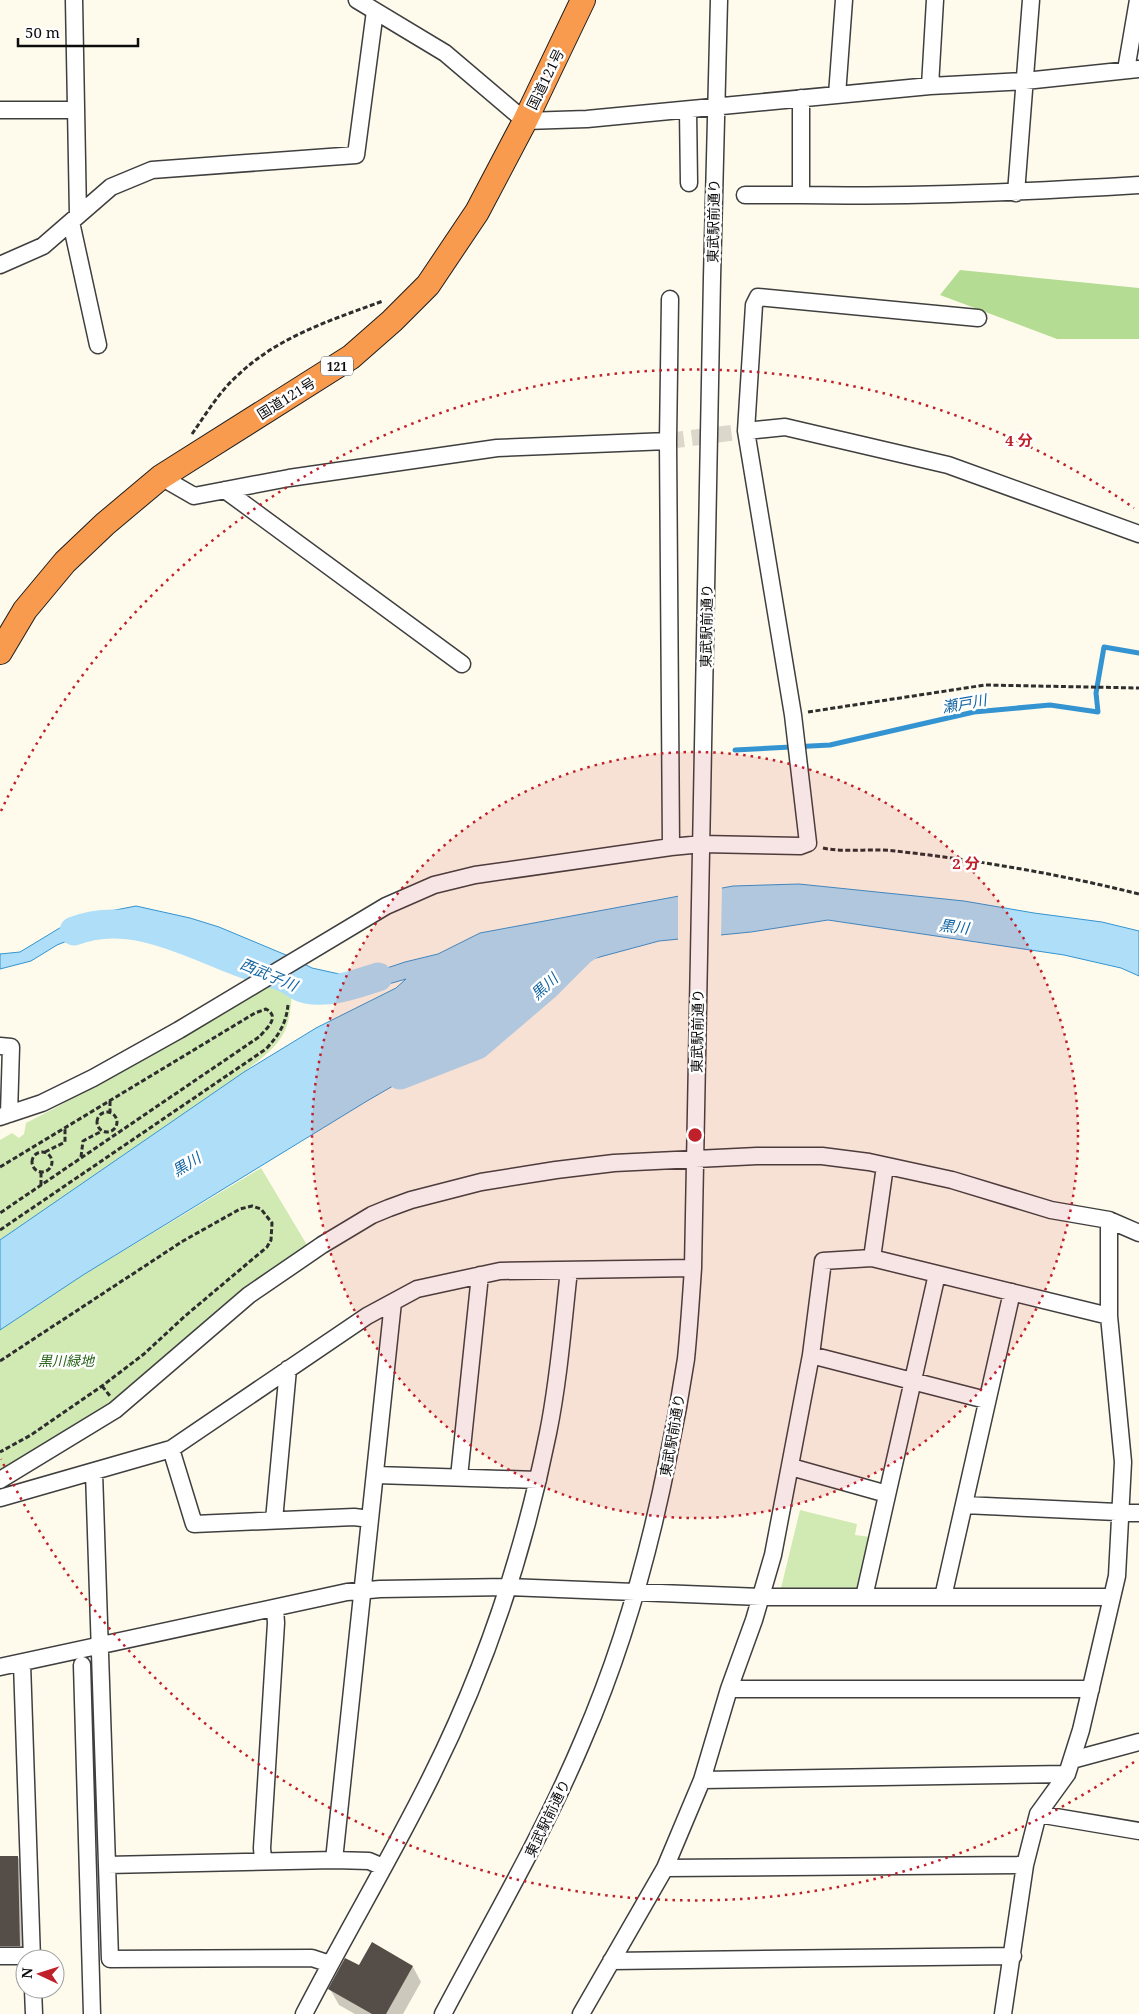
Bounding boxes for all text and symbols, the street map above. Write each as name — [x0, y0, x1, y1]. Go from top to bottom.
scale bar — [18, 15, 138, 47]
text: 50 m — [25, 22, 60, 42]
street label: 国道121号 — [522, 45, 568, 113]
street label: 東武駅前通り — [703, 179, 723, 263]
road number: 121 — [321, 356, 353, 376]
street label: 国道121号 — [253, 373, 319, 423]
text: 4 分 — [1005, 430, 1033, 450]
street label: 東武駅前通り — [696, 584, 716, 668]
water label: 瀬戸川 — [940, 689, 990, 717]
text: 2 分 — [952, 853, 980, 873]
water label: 黒川 — [938, 914, 972, 938]
water label: 西武子川 — [237, 953, 302, 996]
water label: 黒川 — [526, 967, 563, 1004]
street label: 東武駅前通り — [687, 989, 707, 1073]
centre of rings — [686, 1126, 704, 1144]
water label: 黒川 — [168, 1147, 206, 1180]
park label: 黒川緑地 — [38, 1351, 96, 1370]
street label: 東武駅前通り — [655, 1392, 689, 1478]
street label: 東武駅前通り — [520, 1776, 574, 1860]
north arrow — [15, 1949, 65, 1999]
text: N — [17, 1967, 36, 1979]

